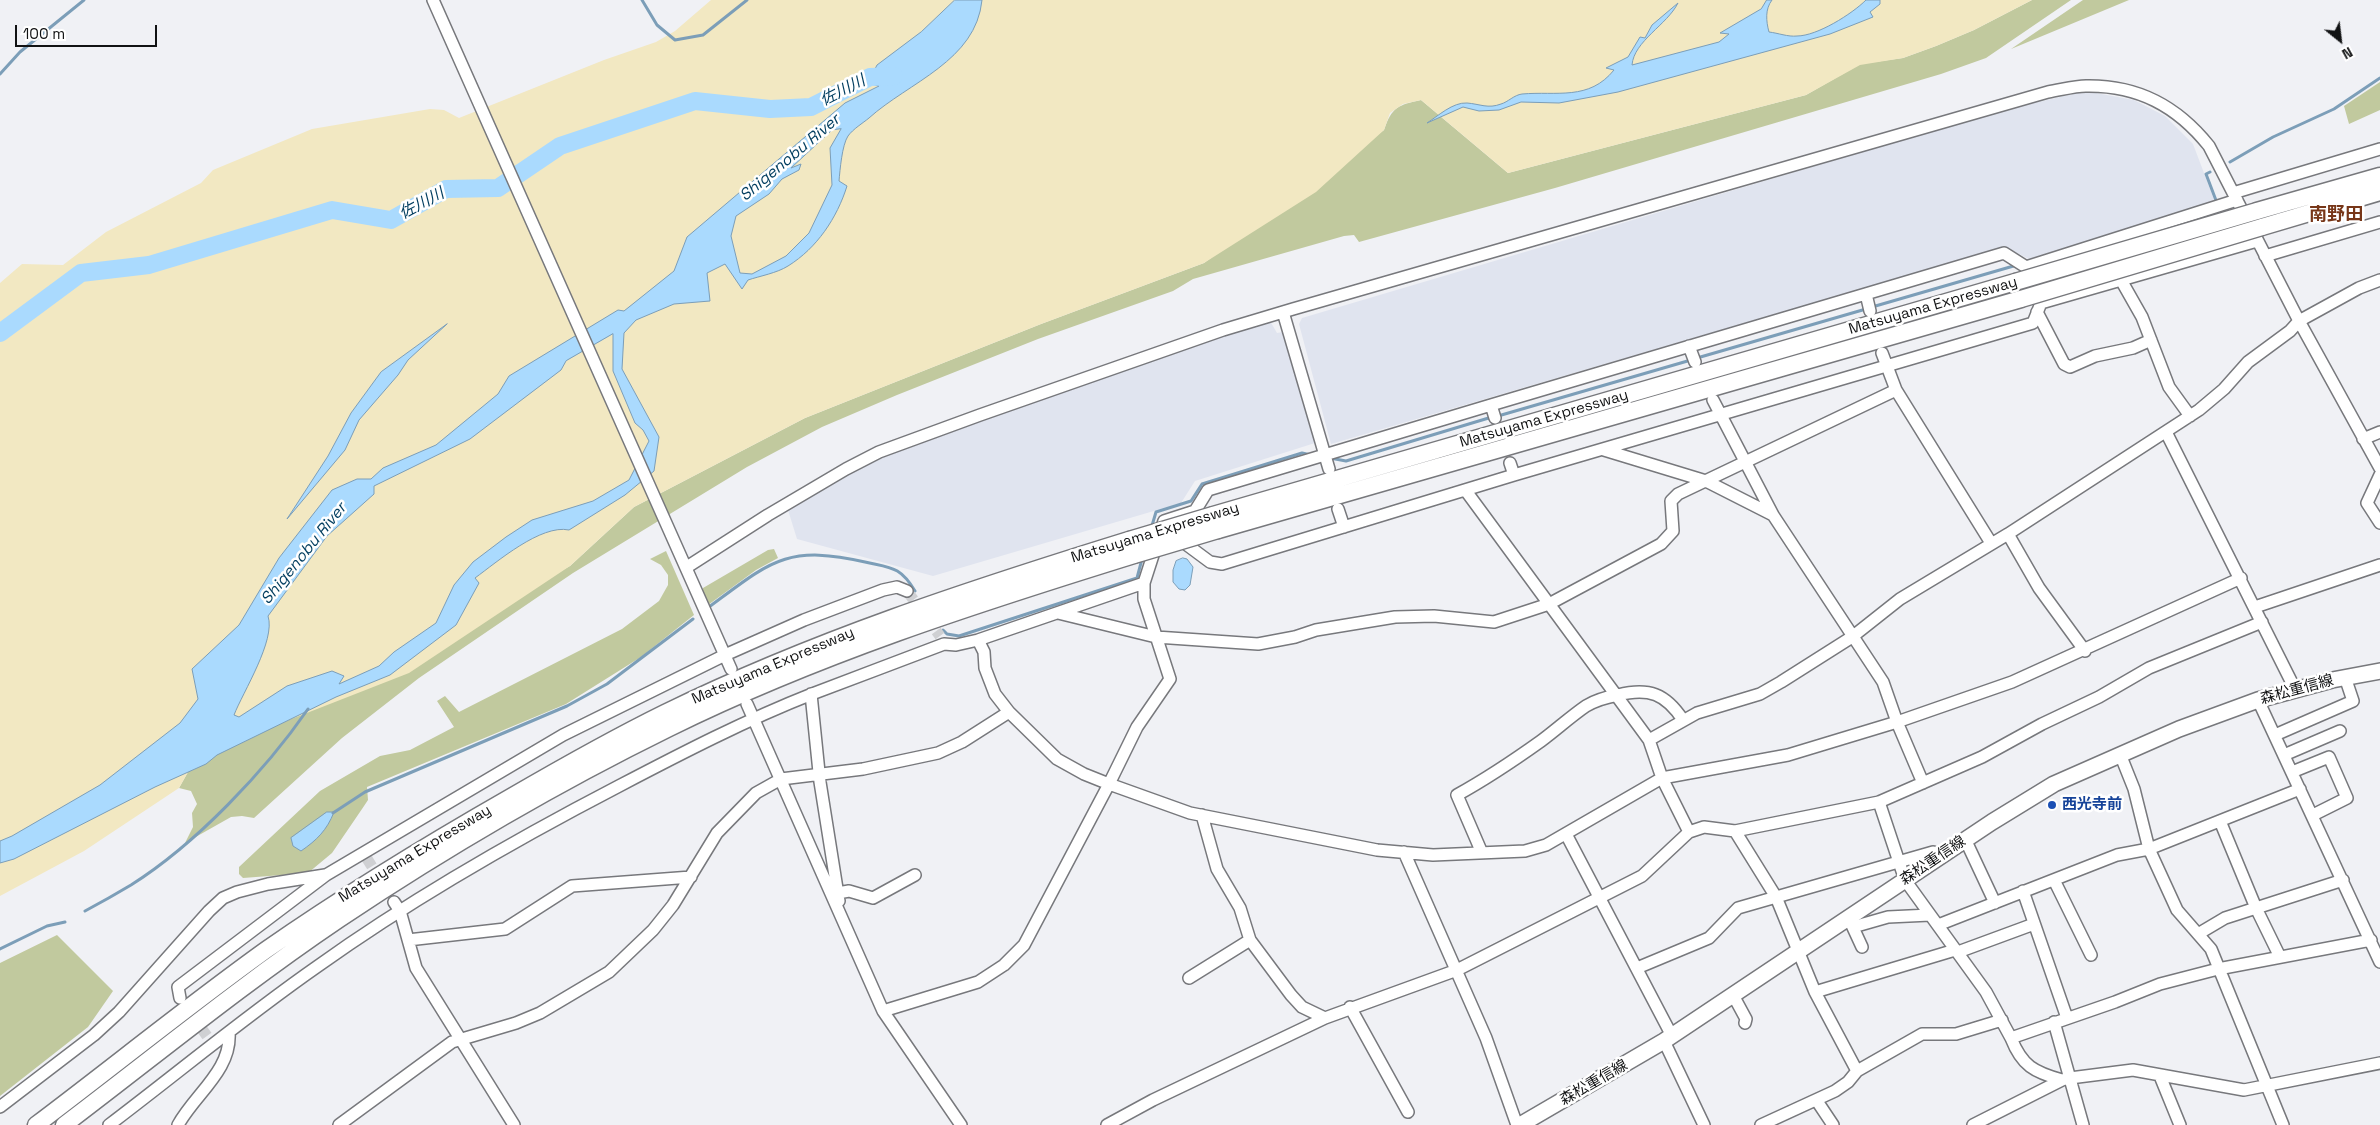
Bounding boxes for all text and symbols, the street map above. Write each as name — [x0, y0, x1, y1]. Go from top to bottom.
scale bar — [18, 15, 160, 47]
north arrow — [2315, 15, 2365, 65]
text: 100 m — [23, 24, 65, 43]
text: N — [2339, 43, 2356, 63]
water label: 佐川川 — [817, 72, 869, 110]
water label: Shigenobu River — [736, 110, 844, 206]
water label: 佐川川 — [396, 184, 448, 224]
district label: 南野田 — [2309, 204, 2363, 226]
street label: Matsuyama Expressway — [1847, 273, 2019, 339]
street label: Matsuyama Expressway — [1458, 386, 1630, 452]
water label: Shigenobu River — [257, 499, 351, 609]
street label: Matsuyama Expressway — [1069, 499, 1241, 567]
street label: Matsuyama Expressway — [689, 624, 857, 708]
street label: 森松重信線 — [2258, 672, 2336, 708]
place label: 西光寺前 — [2062, 796, 2122, 814]
marker: 西光寺前 — [2046, 799, 2058, 811]
street label: Matsuyama Expressway — [335, 801, 495, 907]
street label: 森松重信線 — [1897, 833, 1969, 889]
street label: 森松重信線 — [1557, 1056, 1631, 1110]

